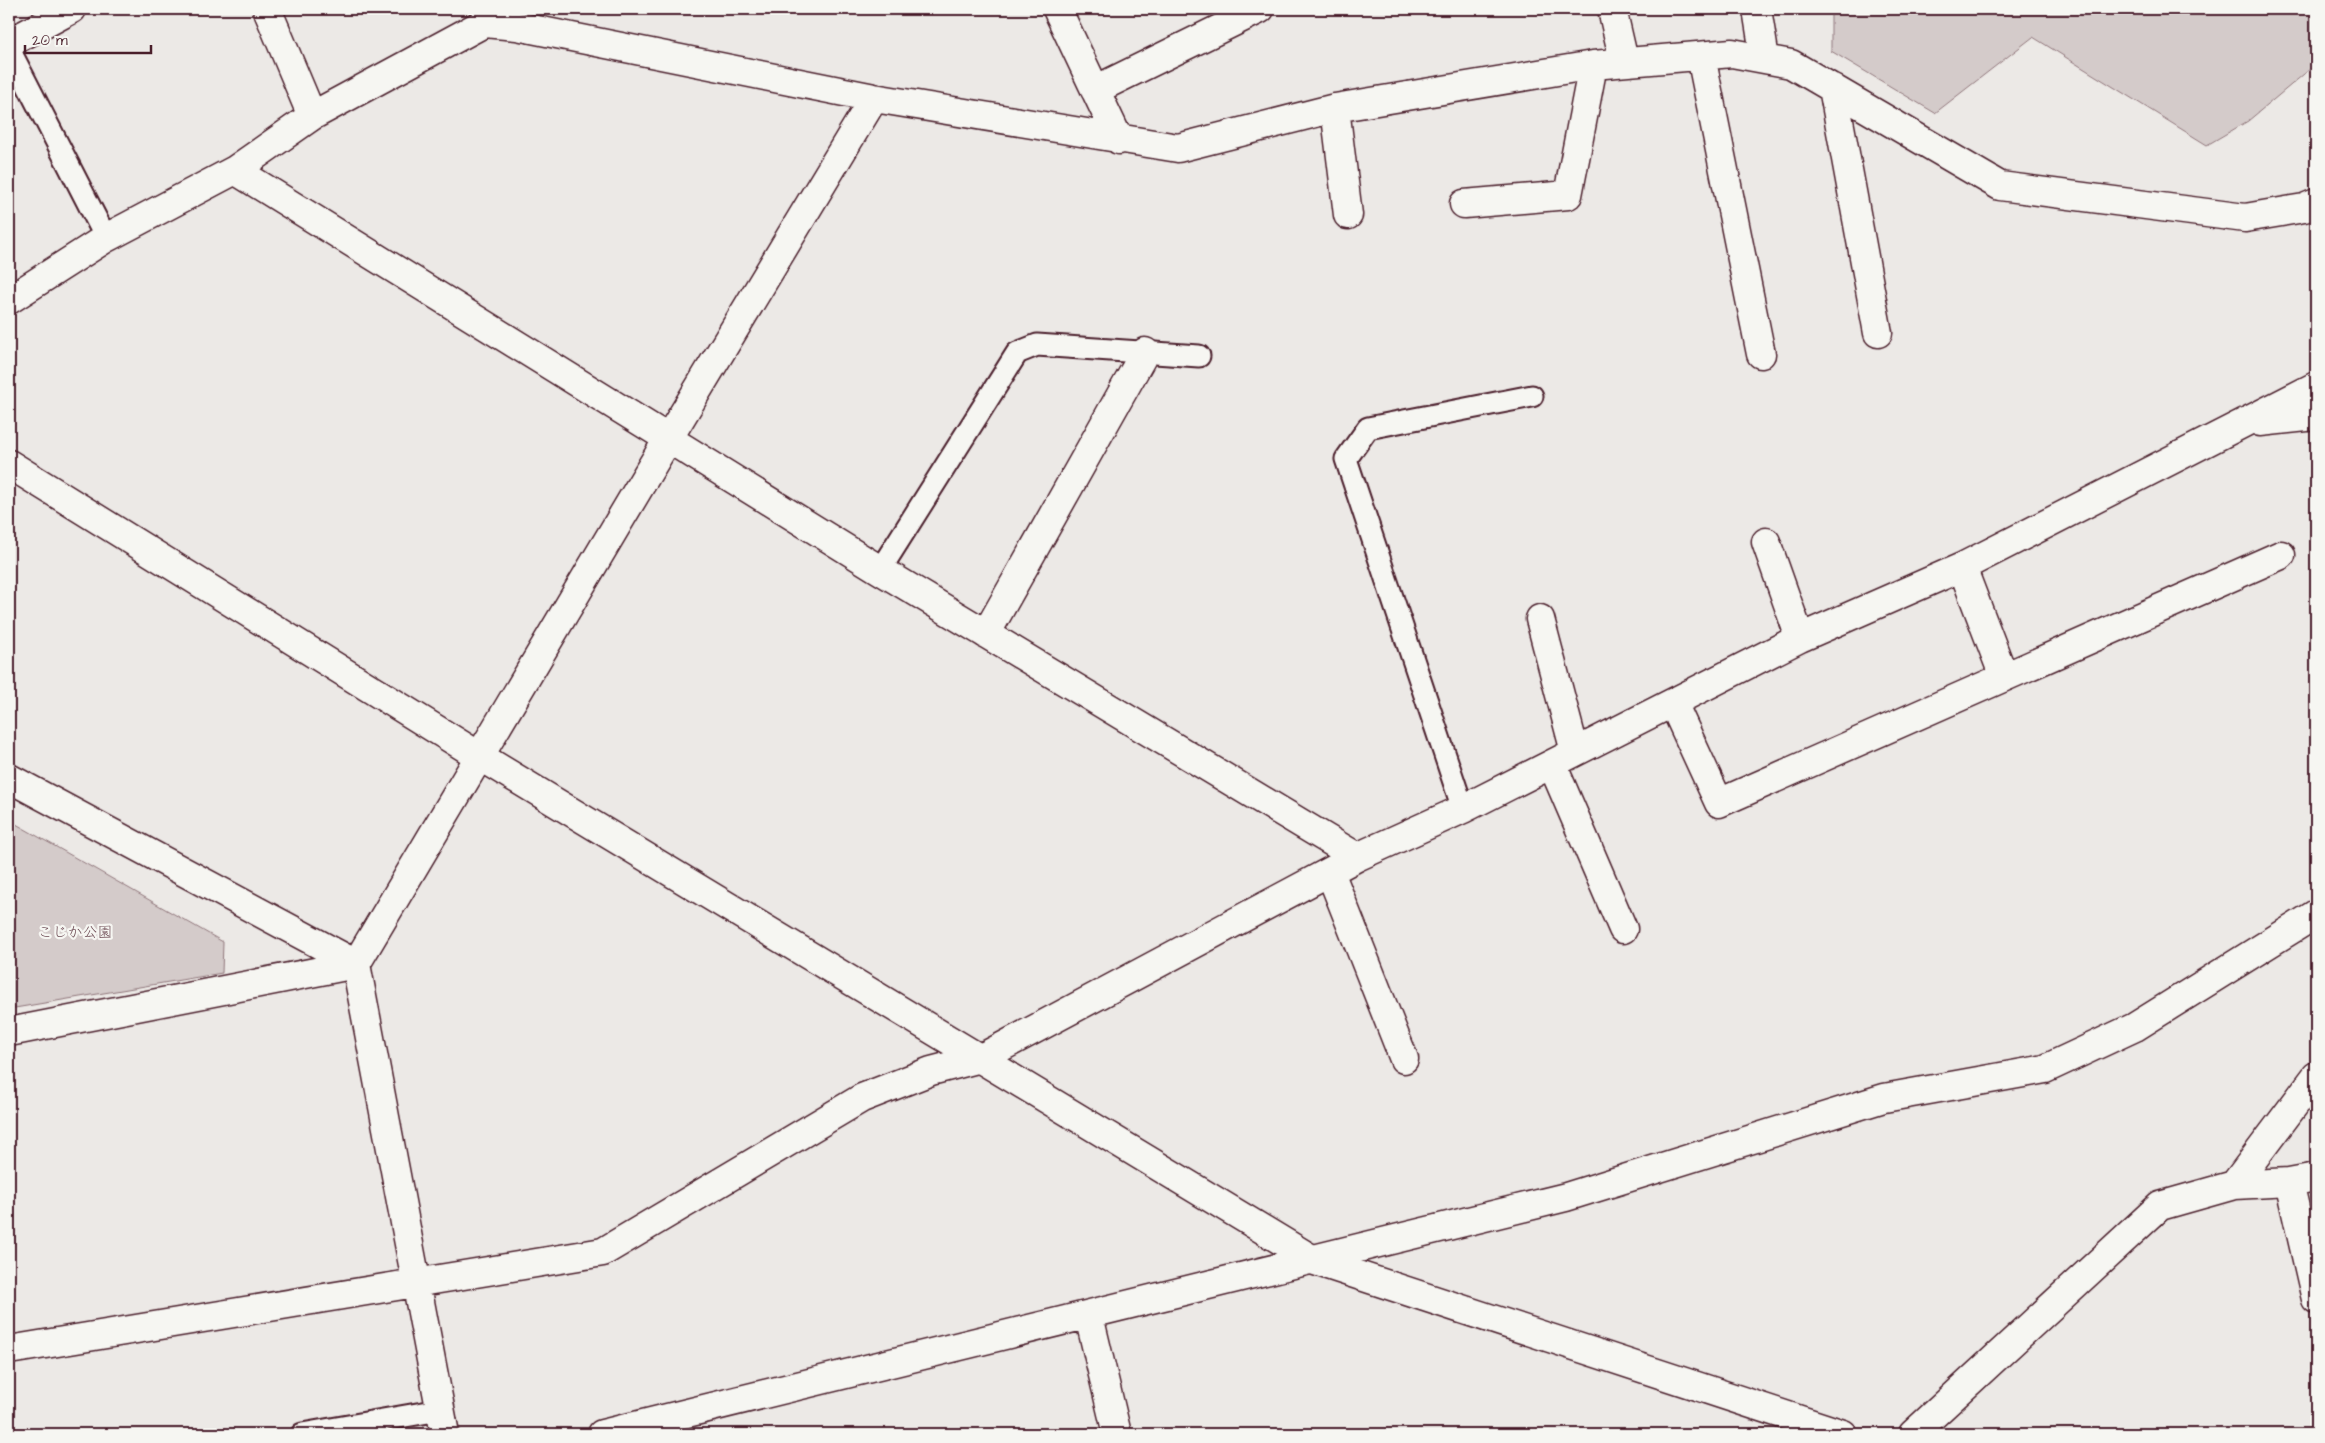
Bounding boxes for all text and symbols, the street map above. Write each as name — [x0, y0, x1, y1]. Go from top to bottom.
scale bar — [25, 22, 151, 54]
text: 20 m — [32, 30, 68, 51]
park label: こじか公園 — [37, 922, 113, 943]

